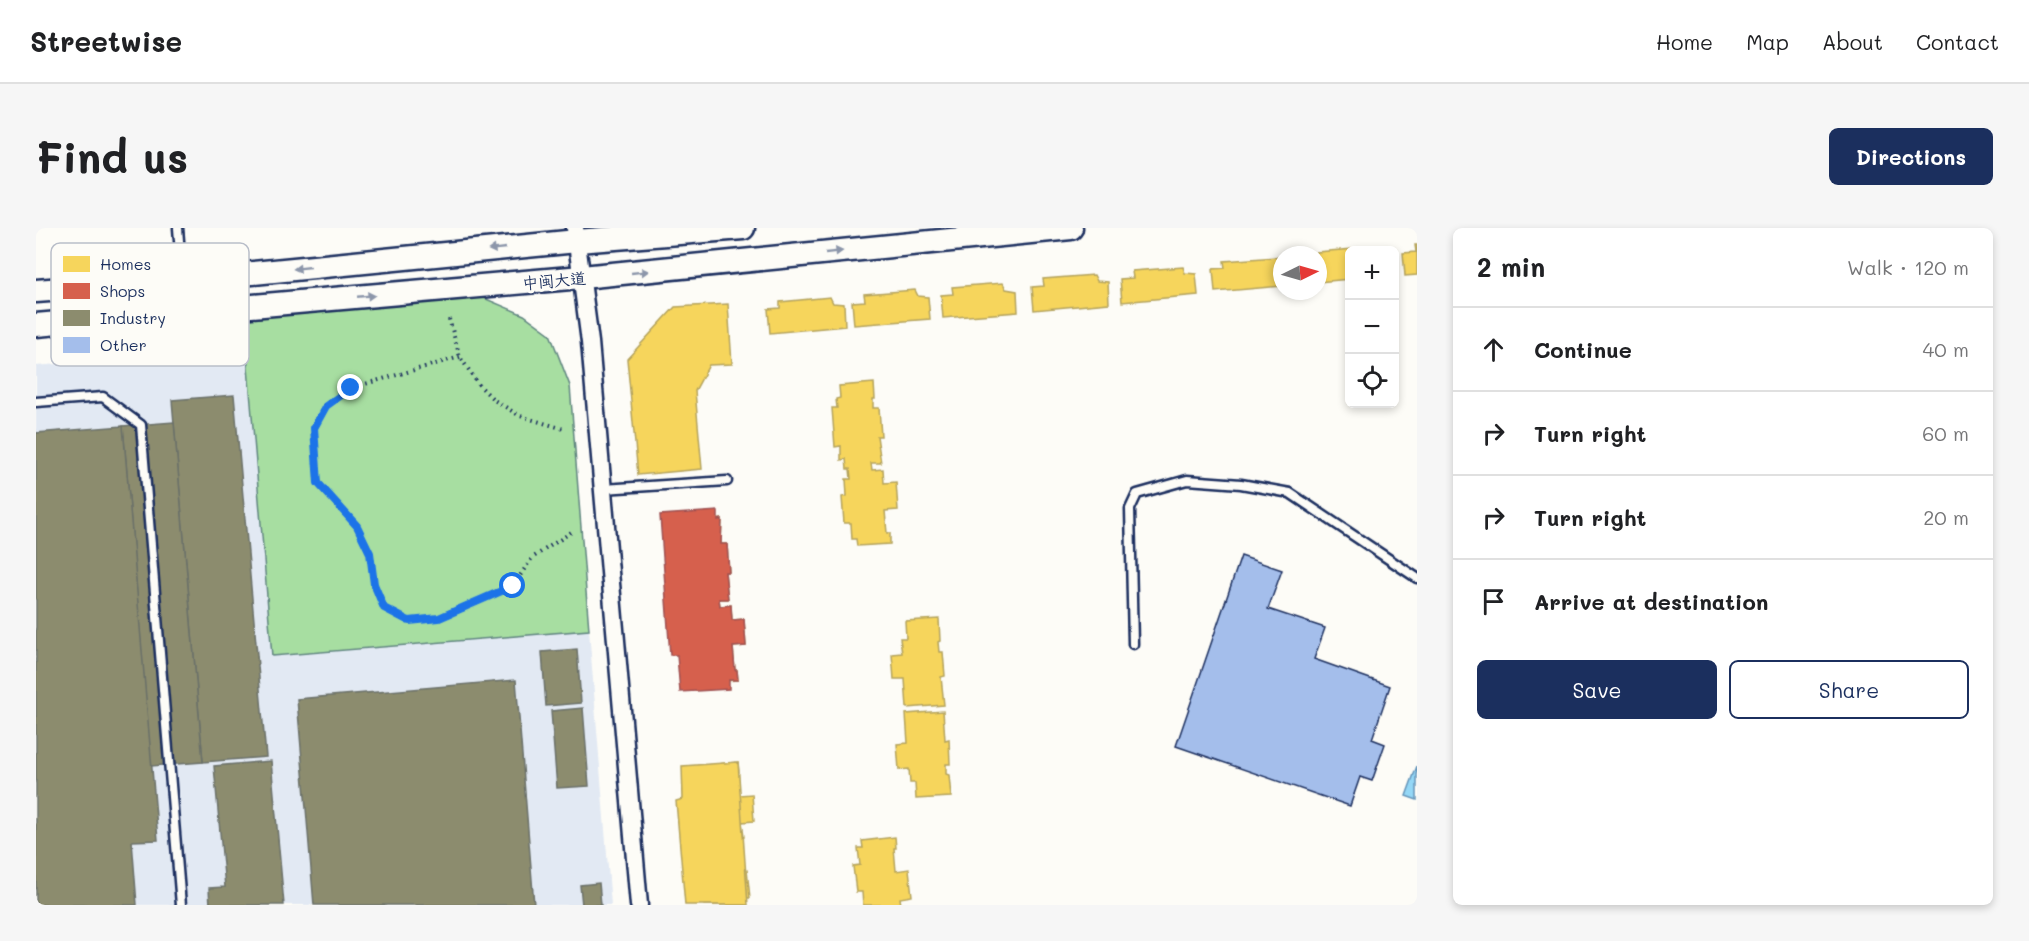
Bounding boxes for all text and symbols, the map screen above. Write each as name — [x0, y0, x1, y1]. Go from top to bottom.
text: Streetwise — [30, 23, 182, 59]
text: Home — [1656, 28, 1713, 55]
text: Map — [1746, 28, 1789, 55]
text: About — [1822, 28, 1883, 55]
text: Contact — [1916, 28, 1999, 55]
button: Directions — [1829, 128, 1993, 185]
text: Find us — [36, 129, 188, 184]
legend — [51, 243, 249, 366]
one-way arrow — [487, 244, 506, 254]
north arrow — [1273, 246, 1327, 300]
map controls — [1345, 246, 1399, 408]
button: + — [1345, 246, 1399, 300]
one-way arrow — [824, 247, 843, 257]
text: 2 min — [1477, 250, 1545, 284]
text: Homes — [100, 253, 151, 274]
text: Walk · 120 m — [1847, 254, 1969, 280]
one-way arrow — [293, 263, 312, 273]
street label: 中闽大道 — [521, 267, 587, 293]
one-way arrow — [630, 267, 649, 276]
text: Shops — [100, 280, 145, 301]
one-way arrow — [357, 291, 376, 301]
button: − — [1345, 300, 1399, 354]
text: Industry — [100, 307, 166, 328]
icon: ahead — [1477, 333, 1510, 366]
text: Other — [100, 334, 147, 355]
text: Continue — [1534, 335, 1632, 364]
text: 40 m — [1923, 336, 1969, 362]
button: locate — [1345, 354, 1399, 408]
route end — [337, 374, 363, 400]
icon: right — [1477, 417, 1510, 450]
text: Turn right — [1534, 419, 1646, 448]
text: 60 m — [1922, 420, 1969, 446]
icon: right — [1477, 501, 1510, 534]
text: Turn right — [1534, 503, 1646, 532]
text: 20 m — [1923, 504, 1969, 530]
route start — [499, 572, 525, 598]
icon: arrive — [1477, 585, 1510, 618]
text: Arrive at destination — [1534, 587, 1769, 616]
button: Save — [1477, 660, 1717, 719]
button: Share — [1729, 660, 1969, 719]

